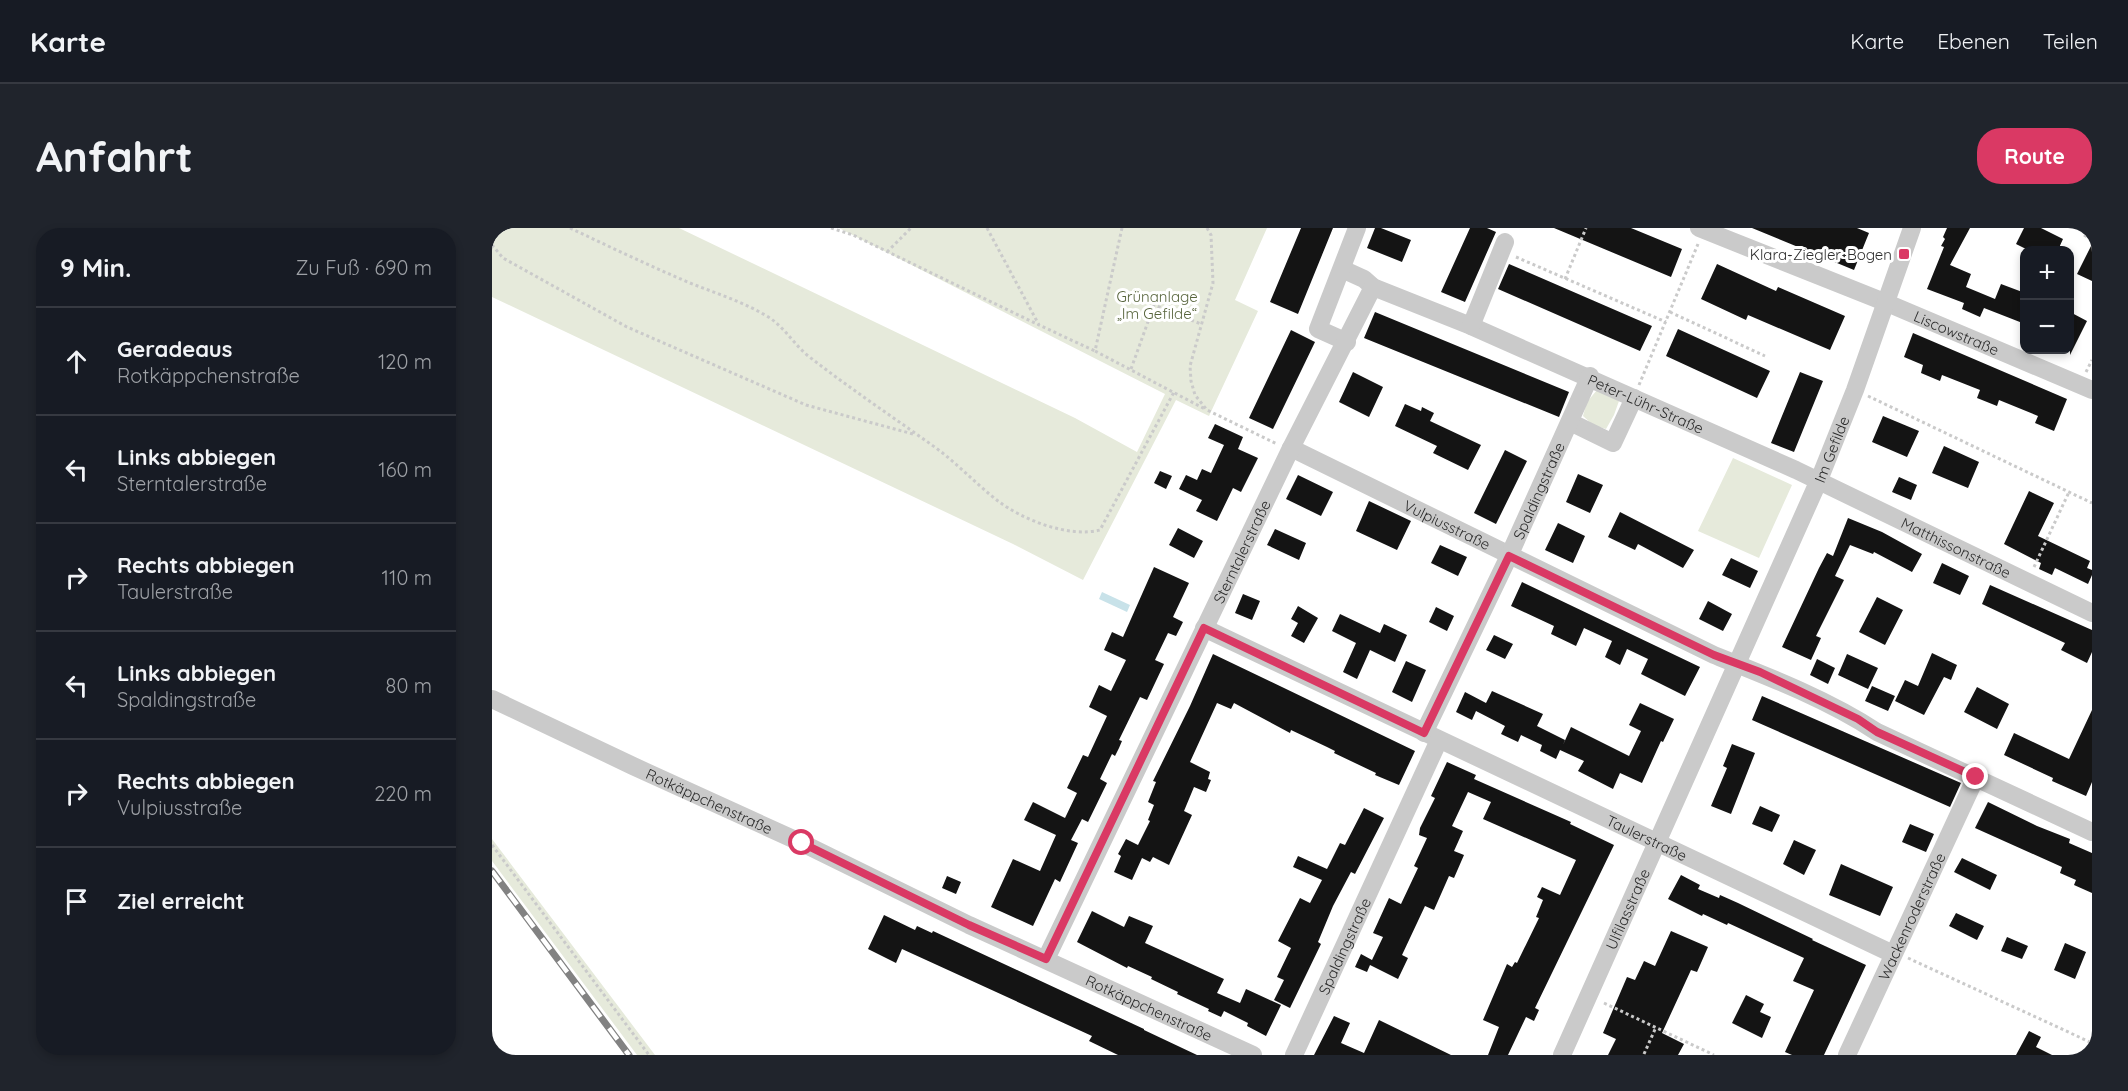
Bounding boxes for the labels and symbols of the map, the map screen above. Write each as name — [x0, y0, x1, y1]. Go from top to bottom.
place label: Klara-Ziegler-Bogen — [1750, 245, 1892, 264]
marker: Klara-Ziegler-Bogen — [1897, 247, 1911, 261]
park label: Grünanlage „Im Gefilde“ — [1116, 287, 1198, 323]
street label: Liscowstraße — [1911, 306, 2002, 359]
street label: Peter-Lühr-Straße — [1585, 370, 1707, 437]
street label: Im Gefilde — [1810, 413, 1853, 485]
street label: Spaldingstraße — [1508, 439, 1569, 542]
street label: Vulpiusstraße — [1401, 495, 1494, 554]
street label: Sterntalerstraße — [1209, 497, 1274, 606]
street label: Matthissonstraße — [1898, 513, 2014, 582]
route end — [1962, 763, 1988, 789]
street label: Rotkäppchenstraße — [643, 764, 776, 838]
street label: Taulerstraße — [1604, 810, 1690, 865]
route start — [788, 829, 814, 855]
street label: Wackenroderstraße — [1874, 849, 1949, 983]
street label: Ulfilasstraße — [1601, 865, 1654, 952]
street label: Spaldingstraße — [1314, 895, 1375, 997]
street label: Rotkäppchenstraße — [1083, 970, 1216, 1045]

